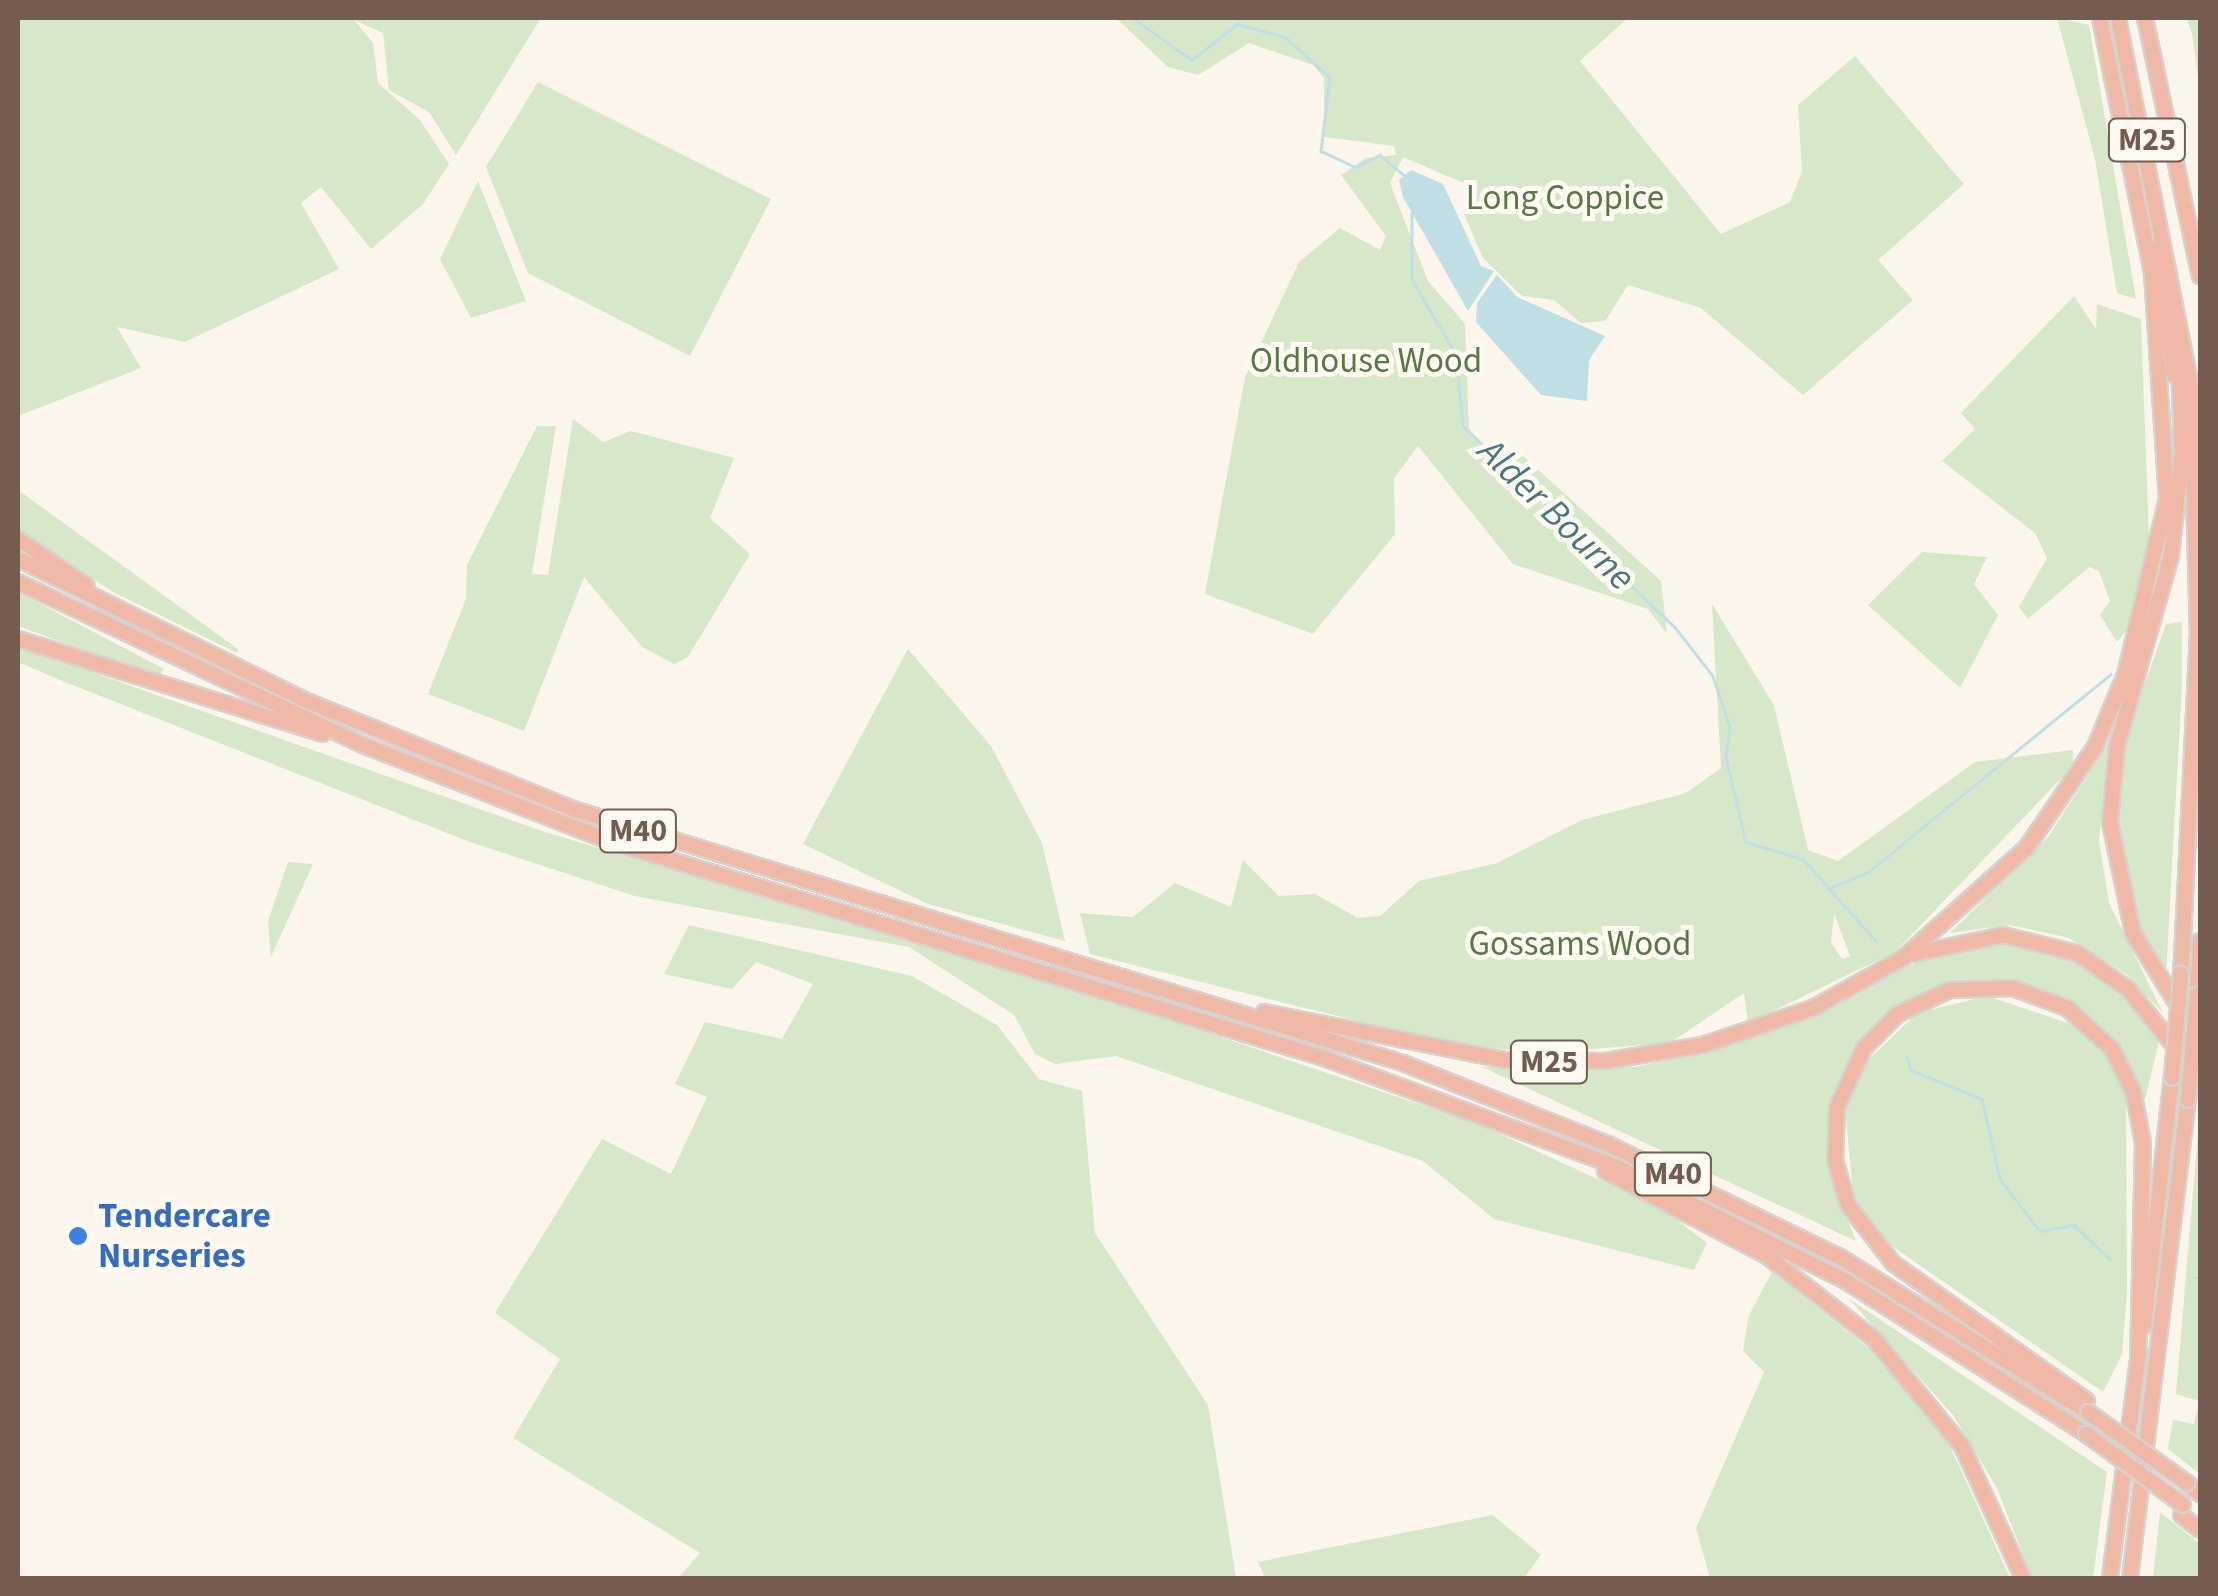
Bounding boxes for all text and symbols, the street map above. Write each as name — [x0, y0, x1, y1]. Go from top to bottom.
road number: M25 — [2107, 113, 2187, 167]
park label: Long Coppice — [1466, 177, 1664, 219]
park label: Oldhouse Wood — [1250, 340, 1482, 382]
water label: Alder Bourne — [1468, 429, 1644, 601]
road number: M40 — [598, 804, 678, 858]
park label: Gossams Wood — [1468, 923, 1692, 965]
road number: M25 — [1509, 1035, 1589, 1089]
road number: M40 — [1633, 1147, 1713, 1201]
place label: Tendercare Nurseries — [98, 1195, 271, 1277]
marker: Tendercare Nurseries — [67, 1225, 89, 1247]

